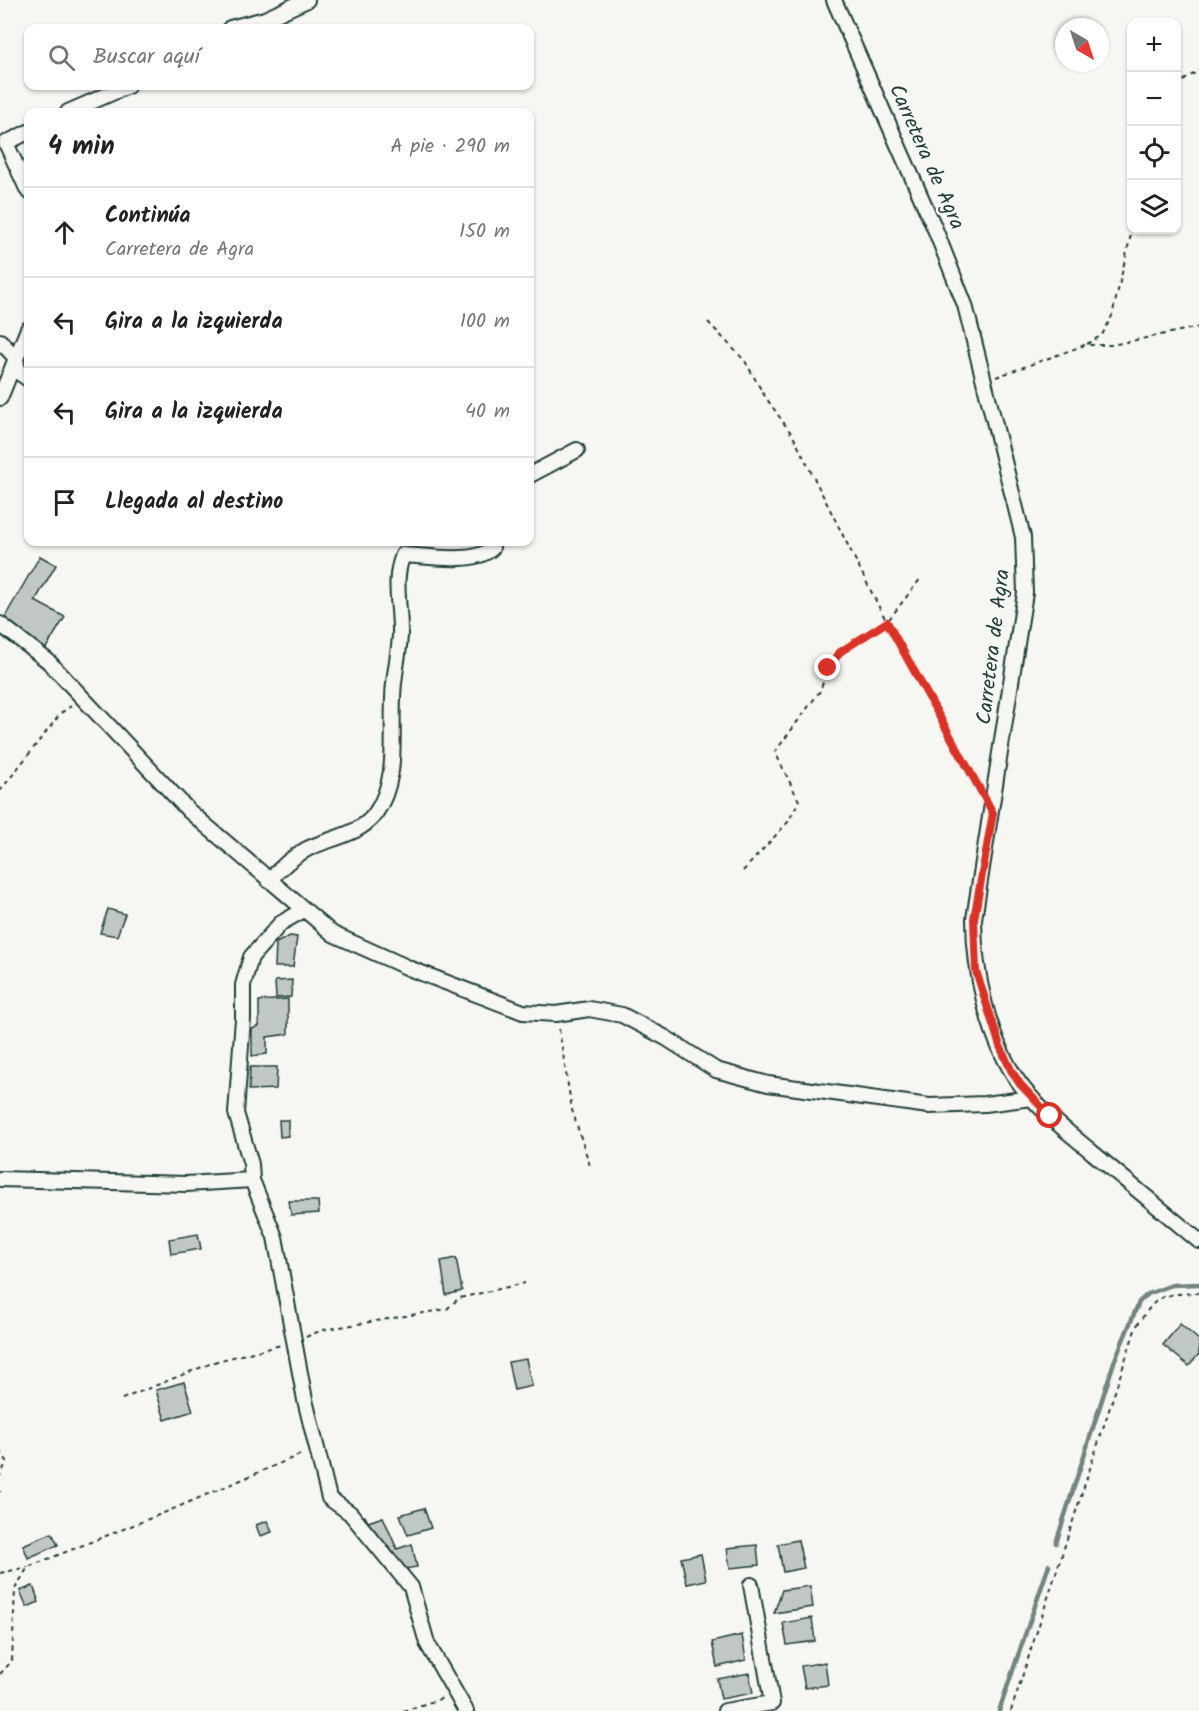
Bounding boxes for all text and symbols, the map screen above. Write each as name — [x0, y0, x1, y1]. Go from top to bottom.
north arrow — [1055, 18, 1109, 72]
map controls — [1127, 18, 1181, 234]
button: + — [1127, 18, 1181, 72]
search box — [24, 24, 534, 90]
text: Buscar aquí — [93, 40, 200, 75]
icon: search — [45, 41, 78, 74]
button: − — [1127, 72, 1181, 126]
street label: Carretera de Agra — [879, 79, 973, 235]
text: 4 min — [48, 126, 115, 168]
button: locate — [1127, 126, 1181, 180]
text: A pie · 290 m — [390, 131, 510, 163]
button: layers — [1127, 180, 1181, 234]
text: Continúa — [105, 199, 190, 234]
icon: ahead — [48, 216, 81, 249]
text: 150 m — [459, 216, 510, 248]
text: Carretera de Agra — [105, 234, 254, 266]
text: Gira a la izquierda — [105, 305, 283, 340]
icon: left — [48, 306, 81, 339]
text: 100 m — [460, 306, 510, 338]
text: Gira a la izquierda — [105, 395, 283, 430]
icon: left — [48, 396, 81, 429]
text: 40 m — [465, 396, 510, 428]
text: Llegada al destino — [105, 485, 283, 520]
icon: arrive — [48, 486, 81, 519]
street label: Carretera de Agra — [968, 567, 1020, 727]
route end — [814, 654, 840, 680]
route start — [1036, 1102, 1062, 1128]

